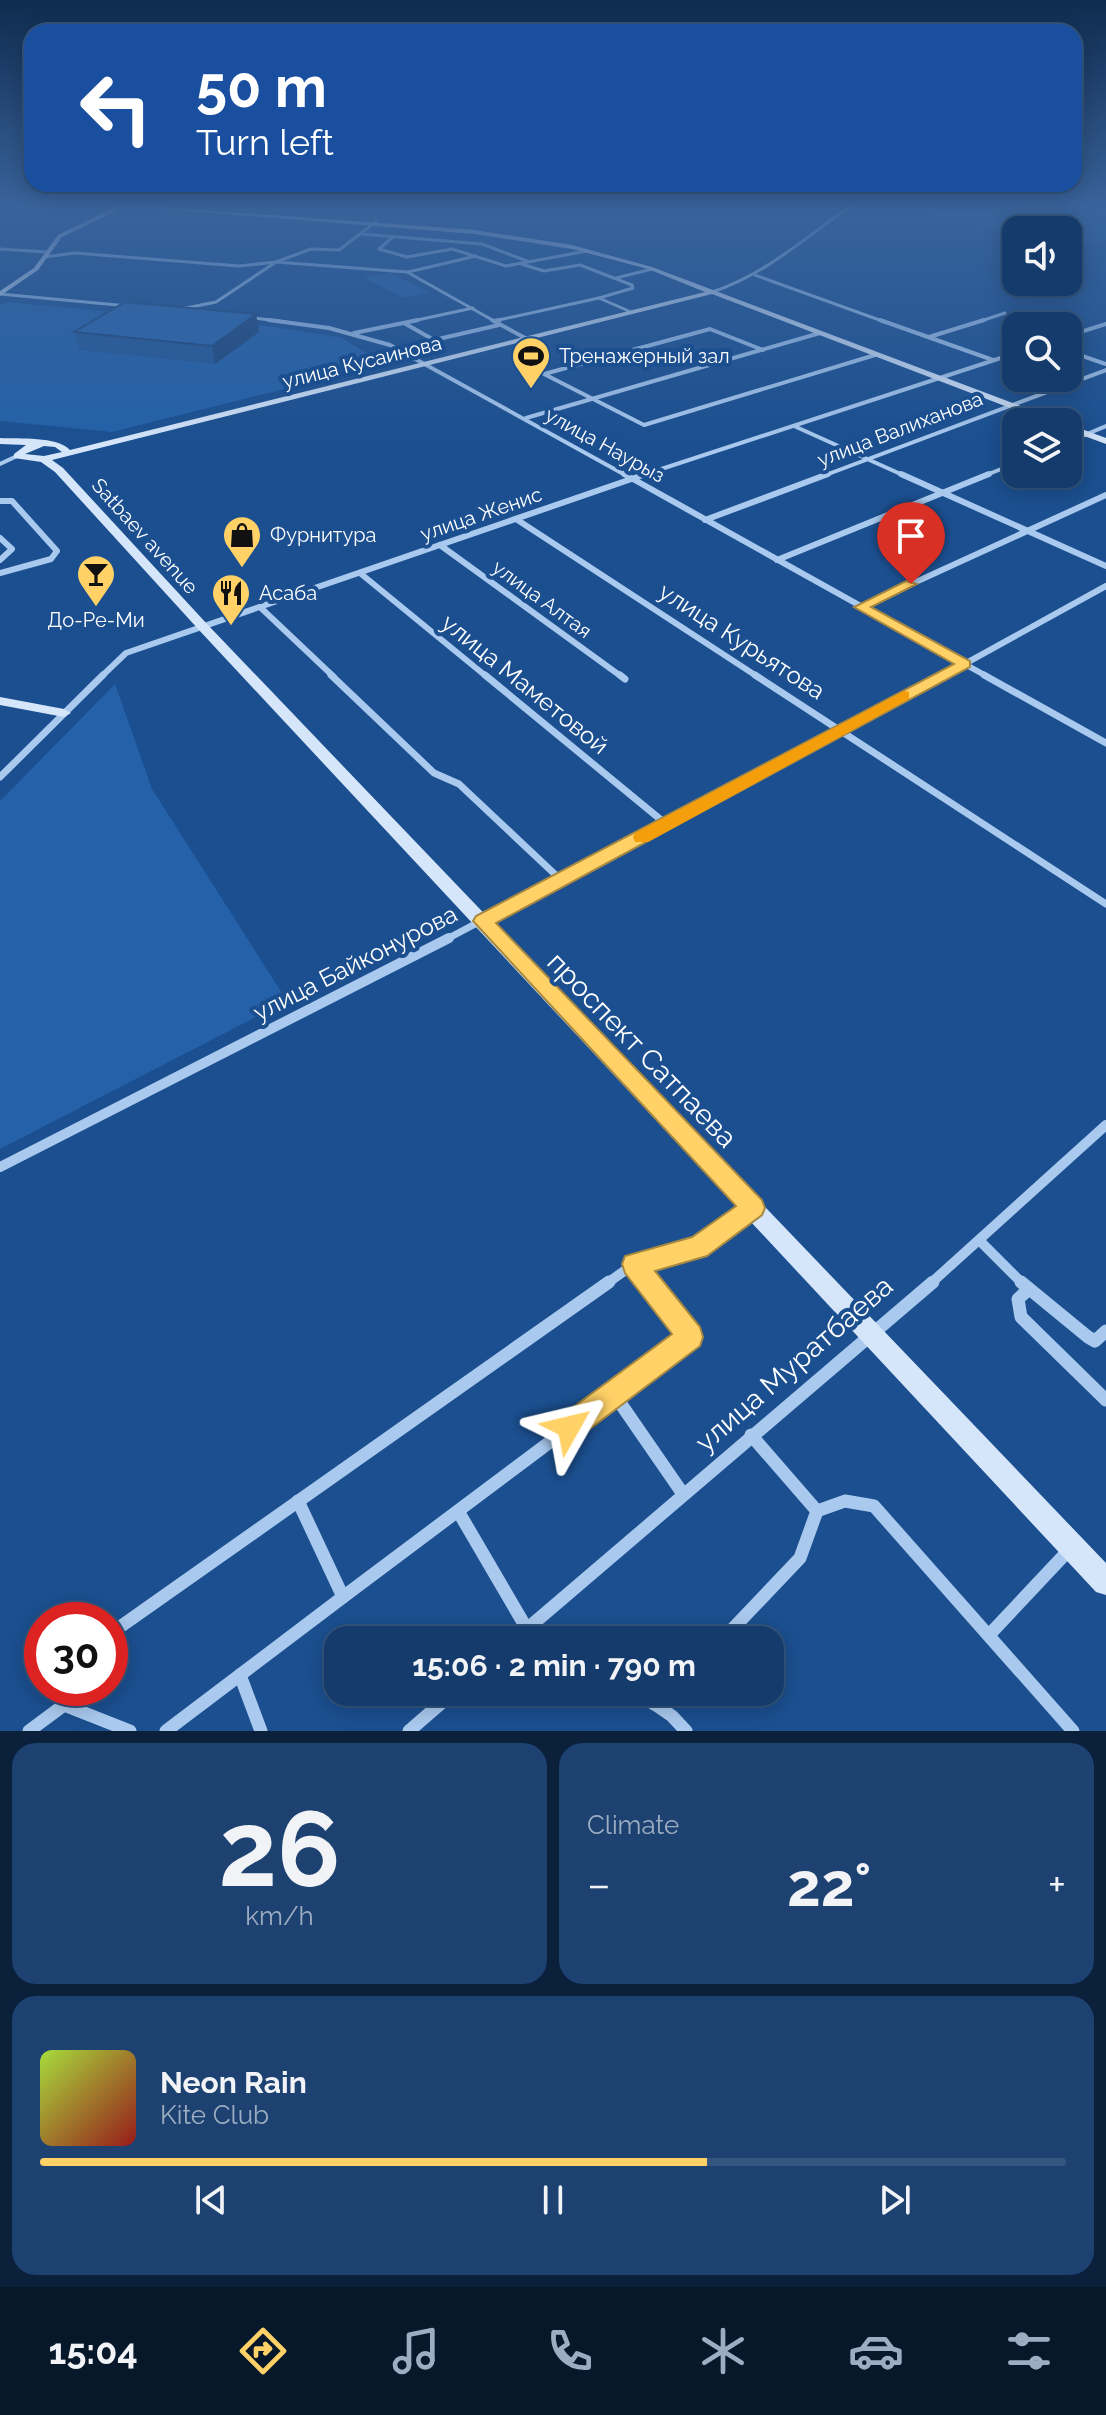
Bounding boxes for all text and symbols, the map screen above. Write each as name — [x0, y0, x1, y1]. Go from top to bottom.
text: 50 m — [196, 54, 327, 120]
icon: left — [64, 56, 168, 160]
text: Turn left — [196, 121, 334, 163]
map controls — [1002, 216, 1082, 488]
button: sound — [1002, 216, 1082, 296]
button: search — [1002, 312, 1082, 392]
street label: улица Кусаинова — [280, 331, 444, 393]
sports icon: Тренажерный зал — [510, 335, 552, 390]
place label: Тренажерный зал — [559, 344, 730, 368]
street label: улица Валиханова — [814, 386, 986, 472]
street label: улица Наурыз — [541, 402, 669, 488]
button: layers — [1002, 408, 1082, 488]
street label: Satbaev avenue — [87, 473, 203, 599]
street label: улица Женис — [417, 482, 545, 546]
pin — [877, 502, 945, 584]
shop icon: Фурнитура — [221, 514, 263, 569]
icon: arrive — [889, 514, 933, 558]
place label: Фурнитура — [270, 523, 377, 547]
bar icon: До-Ре-Ми — [75, 553, 117, 608]
street label: улица Алтая — [488, 555, 596, 643]
restaurant icon: Асаба — [210, 572, 252, 627]
street label: улица Курьятова — [654, 577, 830, 705]
place label: Асаба — [259, 581, 317, 605]
place label: До-Ре-Ми — [47, 608, 145, 632]
street label: улица Маметовой — [436, 608, 614, 760]
street label: улица Байконурова — [248, 899, 462, 1027]
street label: проспект Сатпаева — [541, 946, 743, 1154]
street label: улица Муратбаева — [689, 1269, 899, 1459]
position arrow — [527, 1385, 611, 1469]
speed limit sign: 30 — [24, 1602, 128, 1706]
text: 15:06 · 2 min · 790 m — [412, 1648, 696, 1683]
text: 26 — [219, 1788, 340, 1910]
text: Climate — [587, 1810, 679, 1840]
text: 22° — [787, 1850, 871, 1920]
text: − — [587, 1859, 611, 1910]
text: + — [1048, 1859, 1066, 1910]
text: km/h — [245, 1901, 314, 1931]
text: Neon Rain — [160, 2065, 307, 2100]
text: Kite Club — [160, 2100, 269, 2130]
icon: previous — [189, 2178, 233, 2222]
icon: pause — [531, 2178, 575, 2222]
icon: next — [873, 2178, 917, 2222]
icon: directions — [235, 2323, 291, 2379]
icon: music — [388, 2323, 444, 2379]
icon: phone — [542, 2323, 598, 2379]
icon: climate — [695, 2323, 751, 2379]
icon: car — [848, 2323, 904, 2379]
icon: filters — [1001, 2323, 1057, 2379]
text: 15:04 — [49, 2330, 138, 2372]

